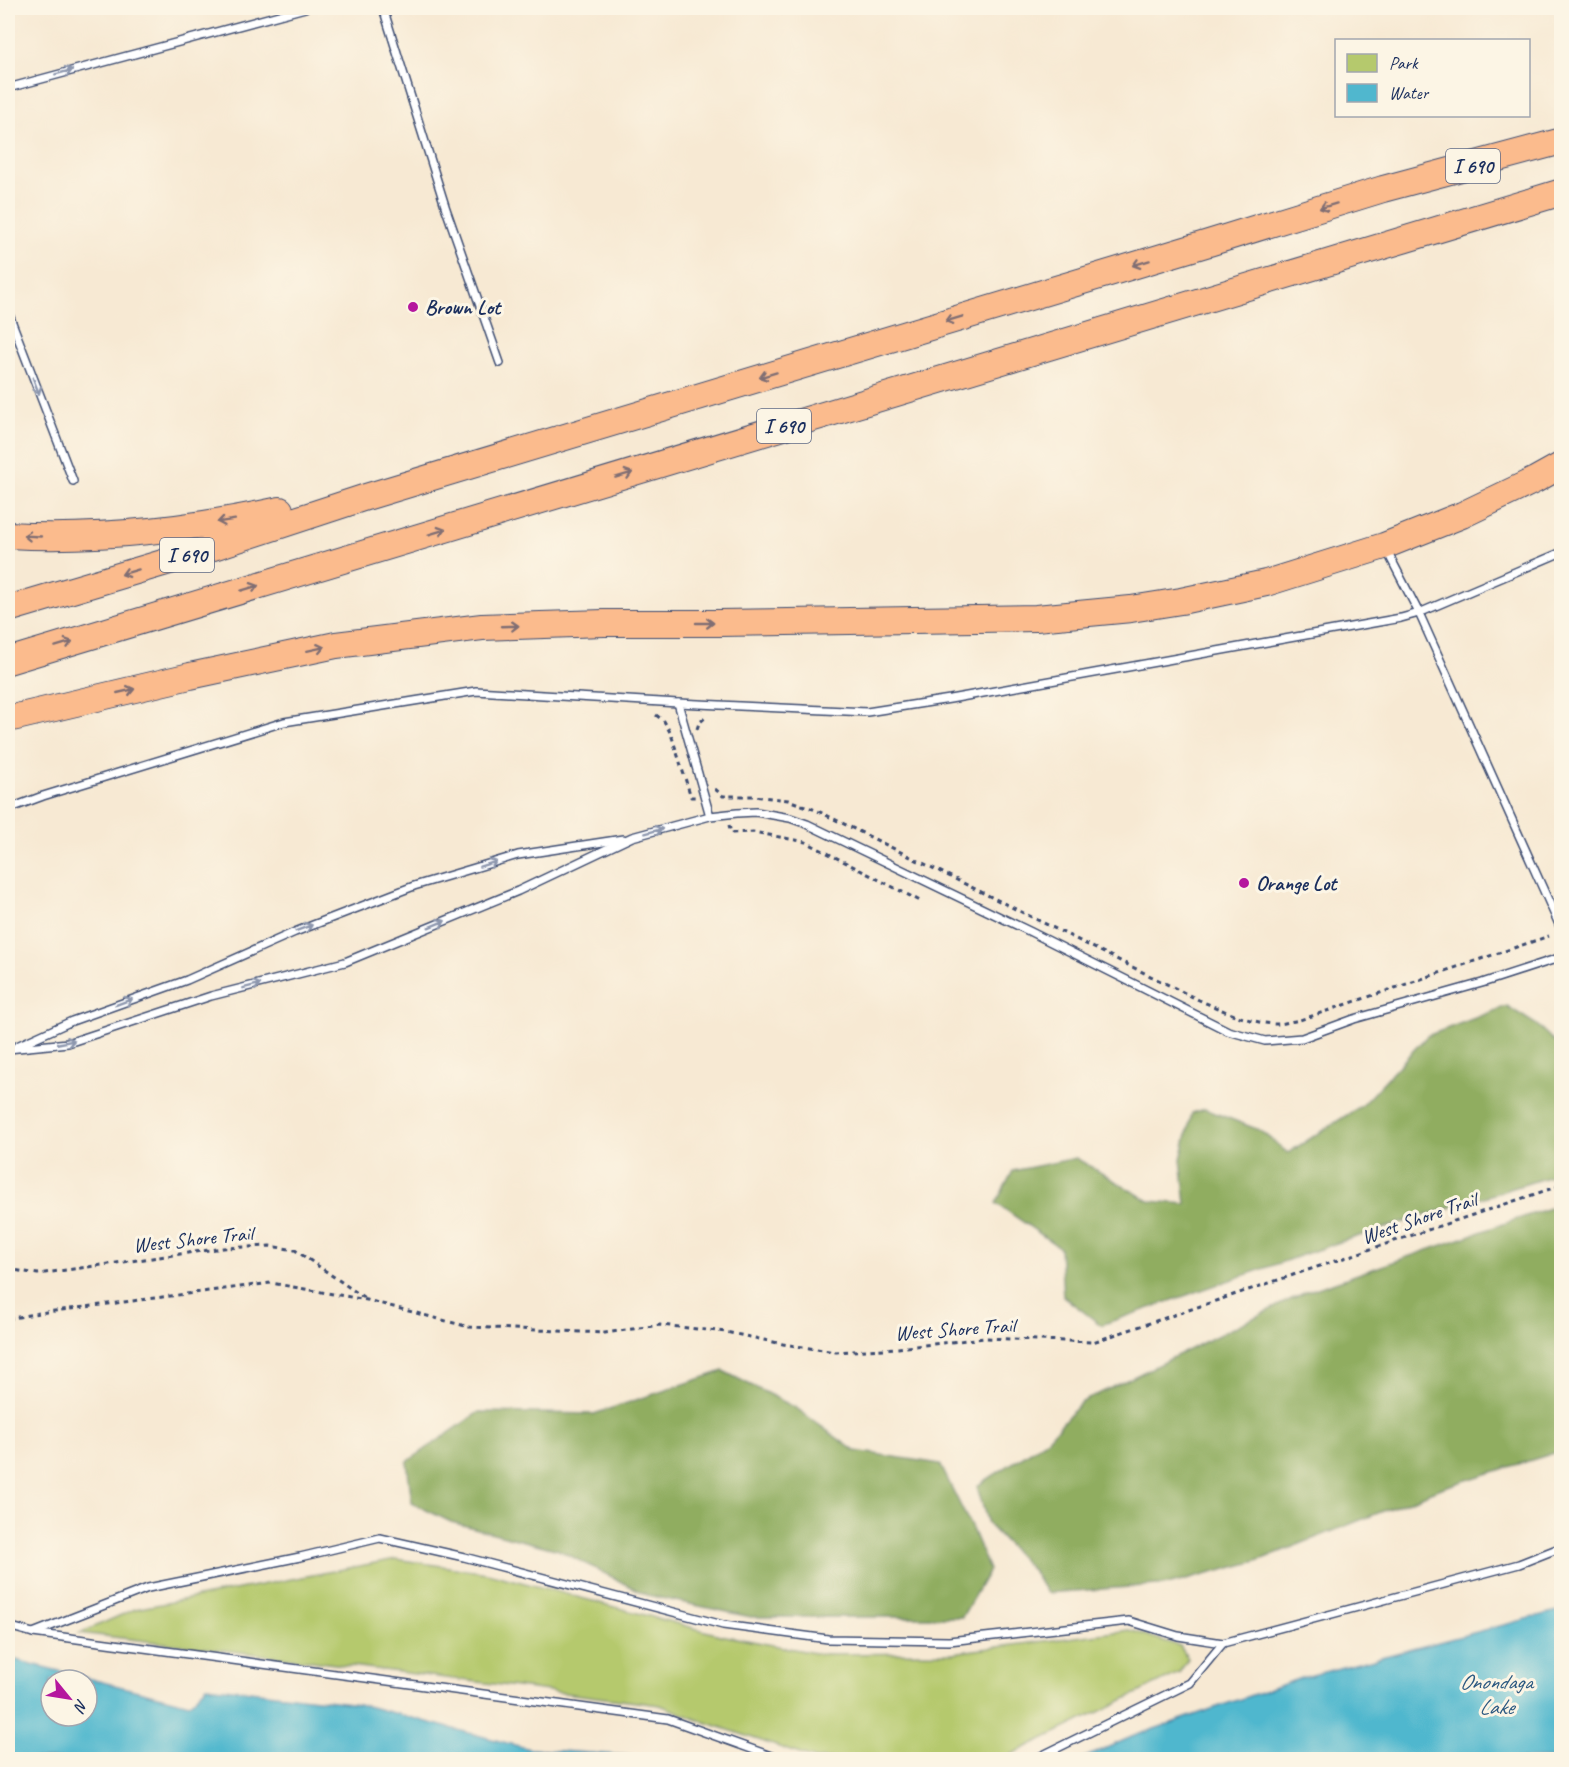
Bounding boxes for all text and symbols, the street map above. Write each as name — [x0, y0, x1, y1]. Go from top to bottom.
legend — [1335, 39, 1530, 117]
text: Park — [1389, 52, 1419, 74]
one-way arrow — [54, 66, 73, 77]
text: Water — [1389, 82, 1430, 104]
road number: I 690 — [1446, 149, 1500, 183]
one-way arrow — [1319, 201, 1338, 212]
one-way arrow — [1132, 258, 1151, 269]
place label: Brown Lot — [425, 294, 502, 320]
marker: Brown Lot — [406, 300, 420, 314]
one-way arrow — [945, 314, 964, 325]
one-way arrow — [759, 370, 778, 381]
one-way arrow — [31, 376, 42, 395]
road number: I 690 — [757, 409, 811, 443]
one-way arrow — [614, 469, 633, 480]
one-way arrow — [216, 516, 236, 527]
one-way arrow — [427, 526, 446, 537]
one-way arrow — [22, 530, 42, 541]
road number: I 690 — [160, 538, 214, 572]
one-way arrow — [121, 568, 140, 579]
one-way arrow — [240, 582, 259, 593]
one-way arrow — [694, 617, 714, 629]
one-way arrow — [499, 620, 519, 632]
one-way arrow — [54, 638, 73, 649]
one-way arrow — [307, 643, 326, 655]
one-way arrow — [116, 684, 135, 696]
one-way arrow — [644, 825, 663, 837]
one-way arrow — [478, 858, 497, 869]
place label: Orange Lot — [1256, 870, 1338, 896]
marker: Orange Lot — [1237, 876, 1251, 890]
one-way arrow — [427, 918, 445, 929]
one-way arrow — [295, 922, 313, 933]
one-way arrow — [242, 979, 261, 991]
one-way arrow — [114, 996, 133, 1007]
one-way arrow — [55, 1036, 75, 1047]
street label: West Shore Trail — [1358, 1185, 1483, 1250]
street label: West Shore Trail — [132, 1219, 258, 1258]
street label: West Shore Trail — [894, 1312, 1019, 1346]
north arrow — [39, 1668, 99, 1728]
water label: Onondaga Lake — [1460, 1668, 1535, 1721]
text: N — [68, 1696, 92, 1717]

